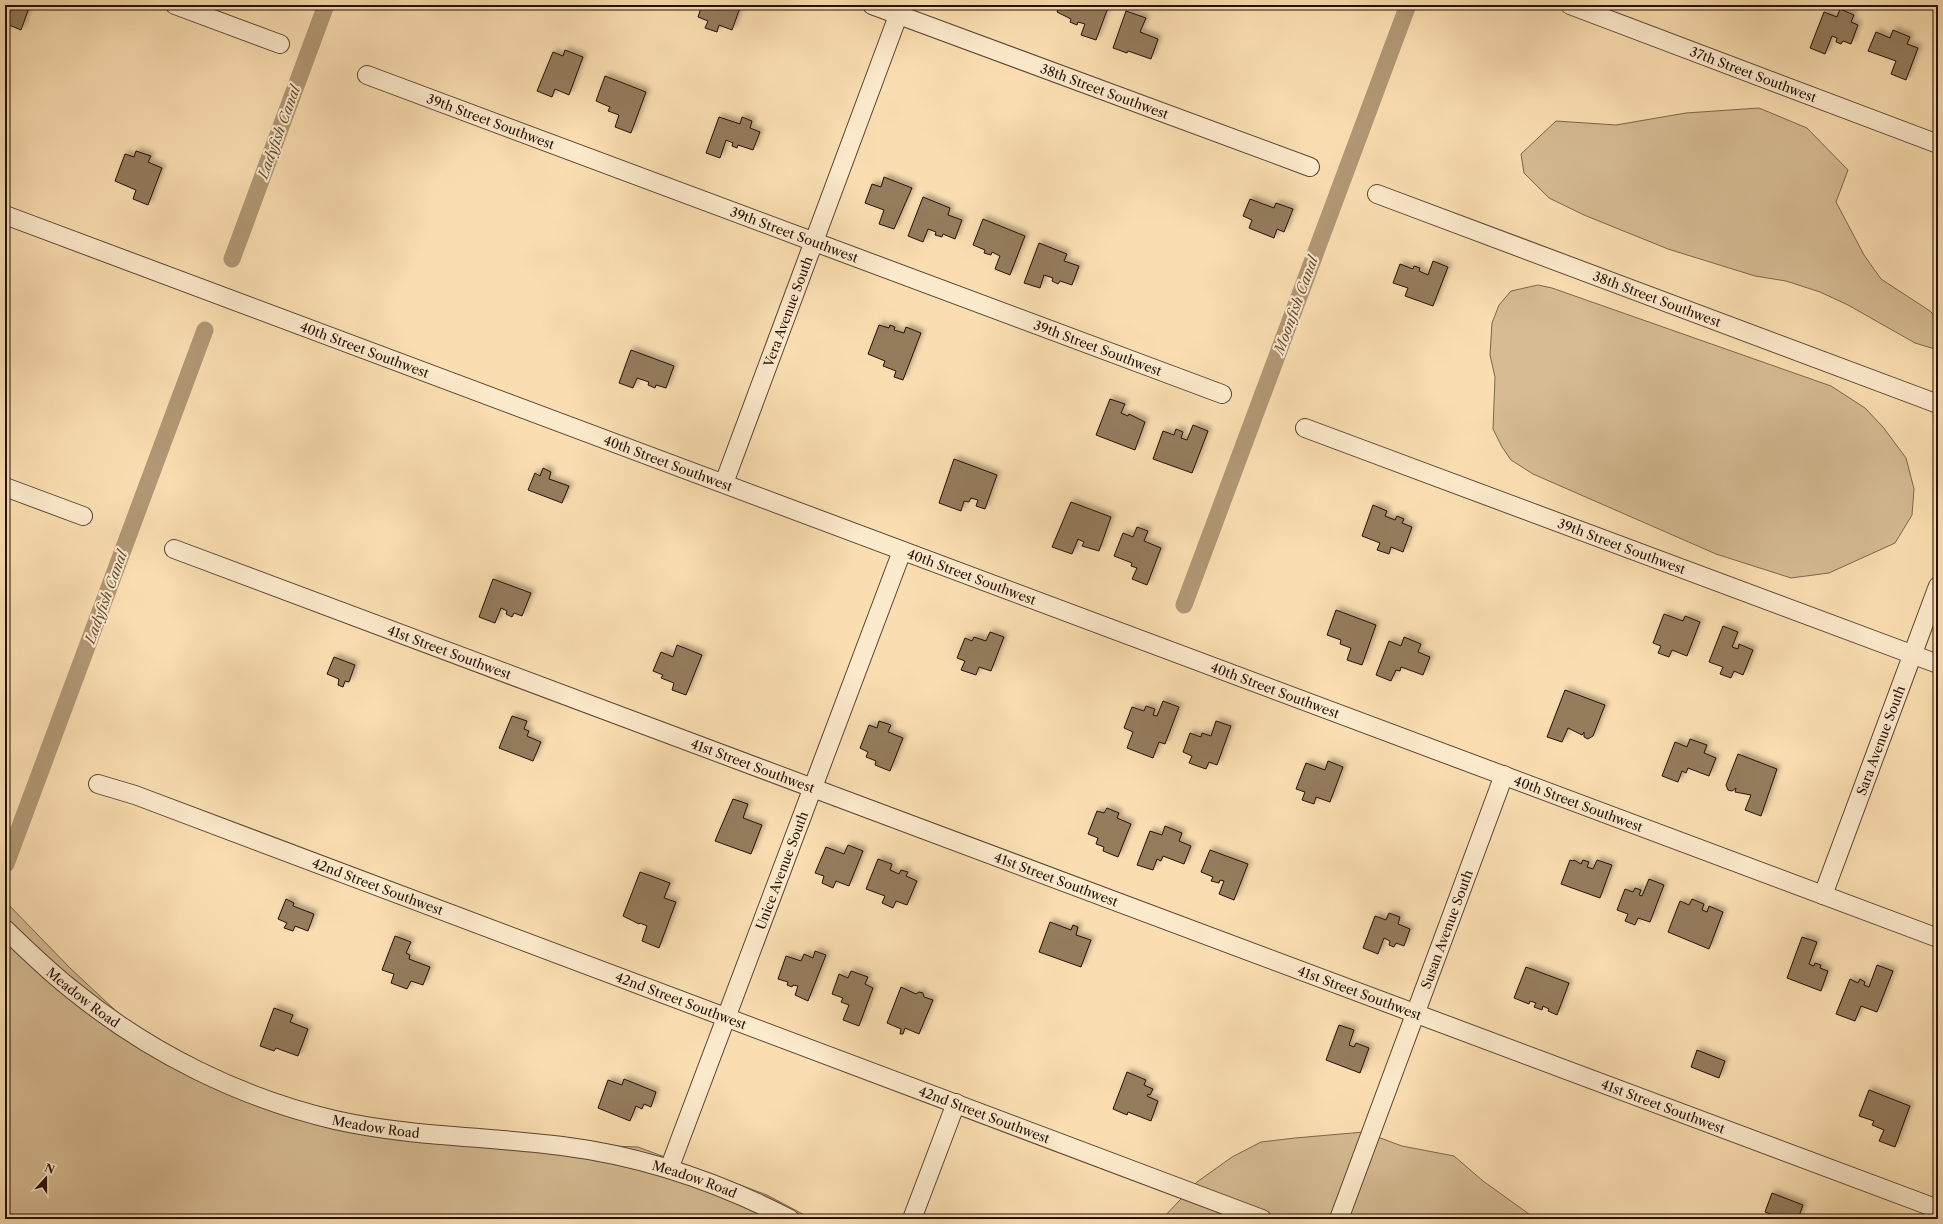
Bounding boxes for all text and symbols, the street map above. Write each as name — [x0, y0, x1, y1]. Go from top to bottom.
street label: 37th Street Southwest — [1688, 43, 1819, 106]
street label: 38th Street Southwest — [1038, 60, 1171, 122]
water label: Ladyfish Canal — [253, 81, 305, 182]
street label: 39th Street Southwest — [424, 90, 557, 152]
street label: 39th Street Southwest — [728, 203, 861, 266]
water label: Moonfish Canal — [1269, 252, 1323, 358]
street label: Vera Avenue South — [760, 254, 816, 370]
street label: 38th Street Southwest — [1591, 268, 1724, 330]
street label: 39th Street Southwest — [1032, 316, 1164, 379]
street label: 40th Street Southwest — [298, 318, 432, 381]
street label: 40th Street Southwest — [601, 432, 735, 495]
street label: 39th Street Southwest — [1555, 515, 1688, 577]
street label: 40th Street Southwest — [905, 545, 1039, 608]
water label: Ladyfish Canal — [80, 546, 132, 647]
street label: 41st Street Southwest — [385, 622, 514, 683]
street label: 40th Street Southwest — [1208, 659, 1342, 722]
street label: Sara Avenue South — [1853, 683, 1908, 797]
street label: 41st Street Southwest — [689, 735, 817, 796]
street label: 40th Street Southwest — [1512, 772, 1646, 835]
street label: Unice Avenue South — [752, 809, 811, 932]
street label: 41st Street Southwest — [992, 849, 1121, 910]
street label: 42nd Street Southwest — [310, 854, 446, 918]
street label: Susan Avenue South — [1417, 868, 1476, 991]
street label: 41st Street Southwest — [1296, 962, 1424, 1023]
street label: Meadow Road — [43, 964, 123, 1031]
street label: 42nd Street Southwest — [613, 968, 749, 1033]
street label: 41st Street Southwest — [1599, 1076, 1728, 1137]
street label: 42nd Street Southwest — [916, 1083, 1053, 1147]
street label: Meadow Road — [331, 1112, 421, 1141]
street label: Meadow Road — [651, 1157, 739, 1201]
north arrow — [26, 1158, 66, 1198]
text: N — [43, 1160, 57, 1177]

